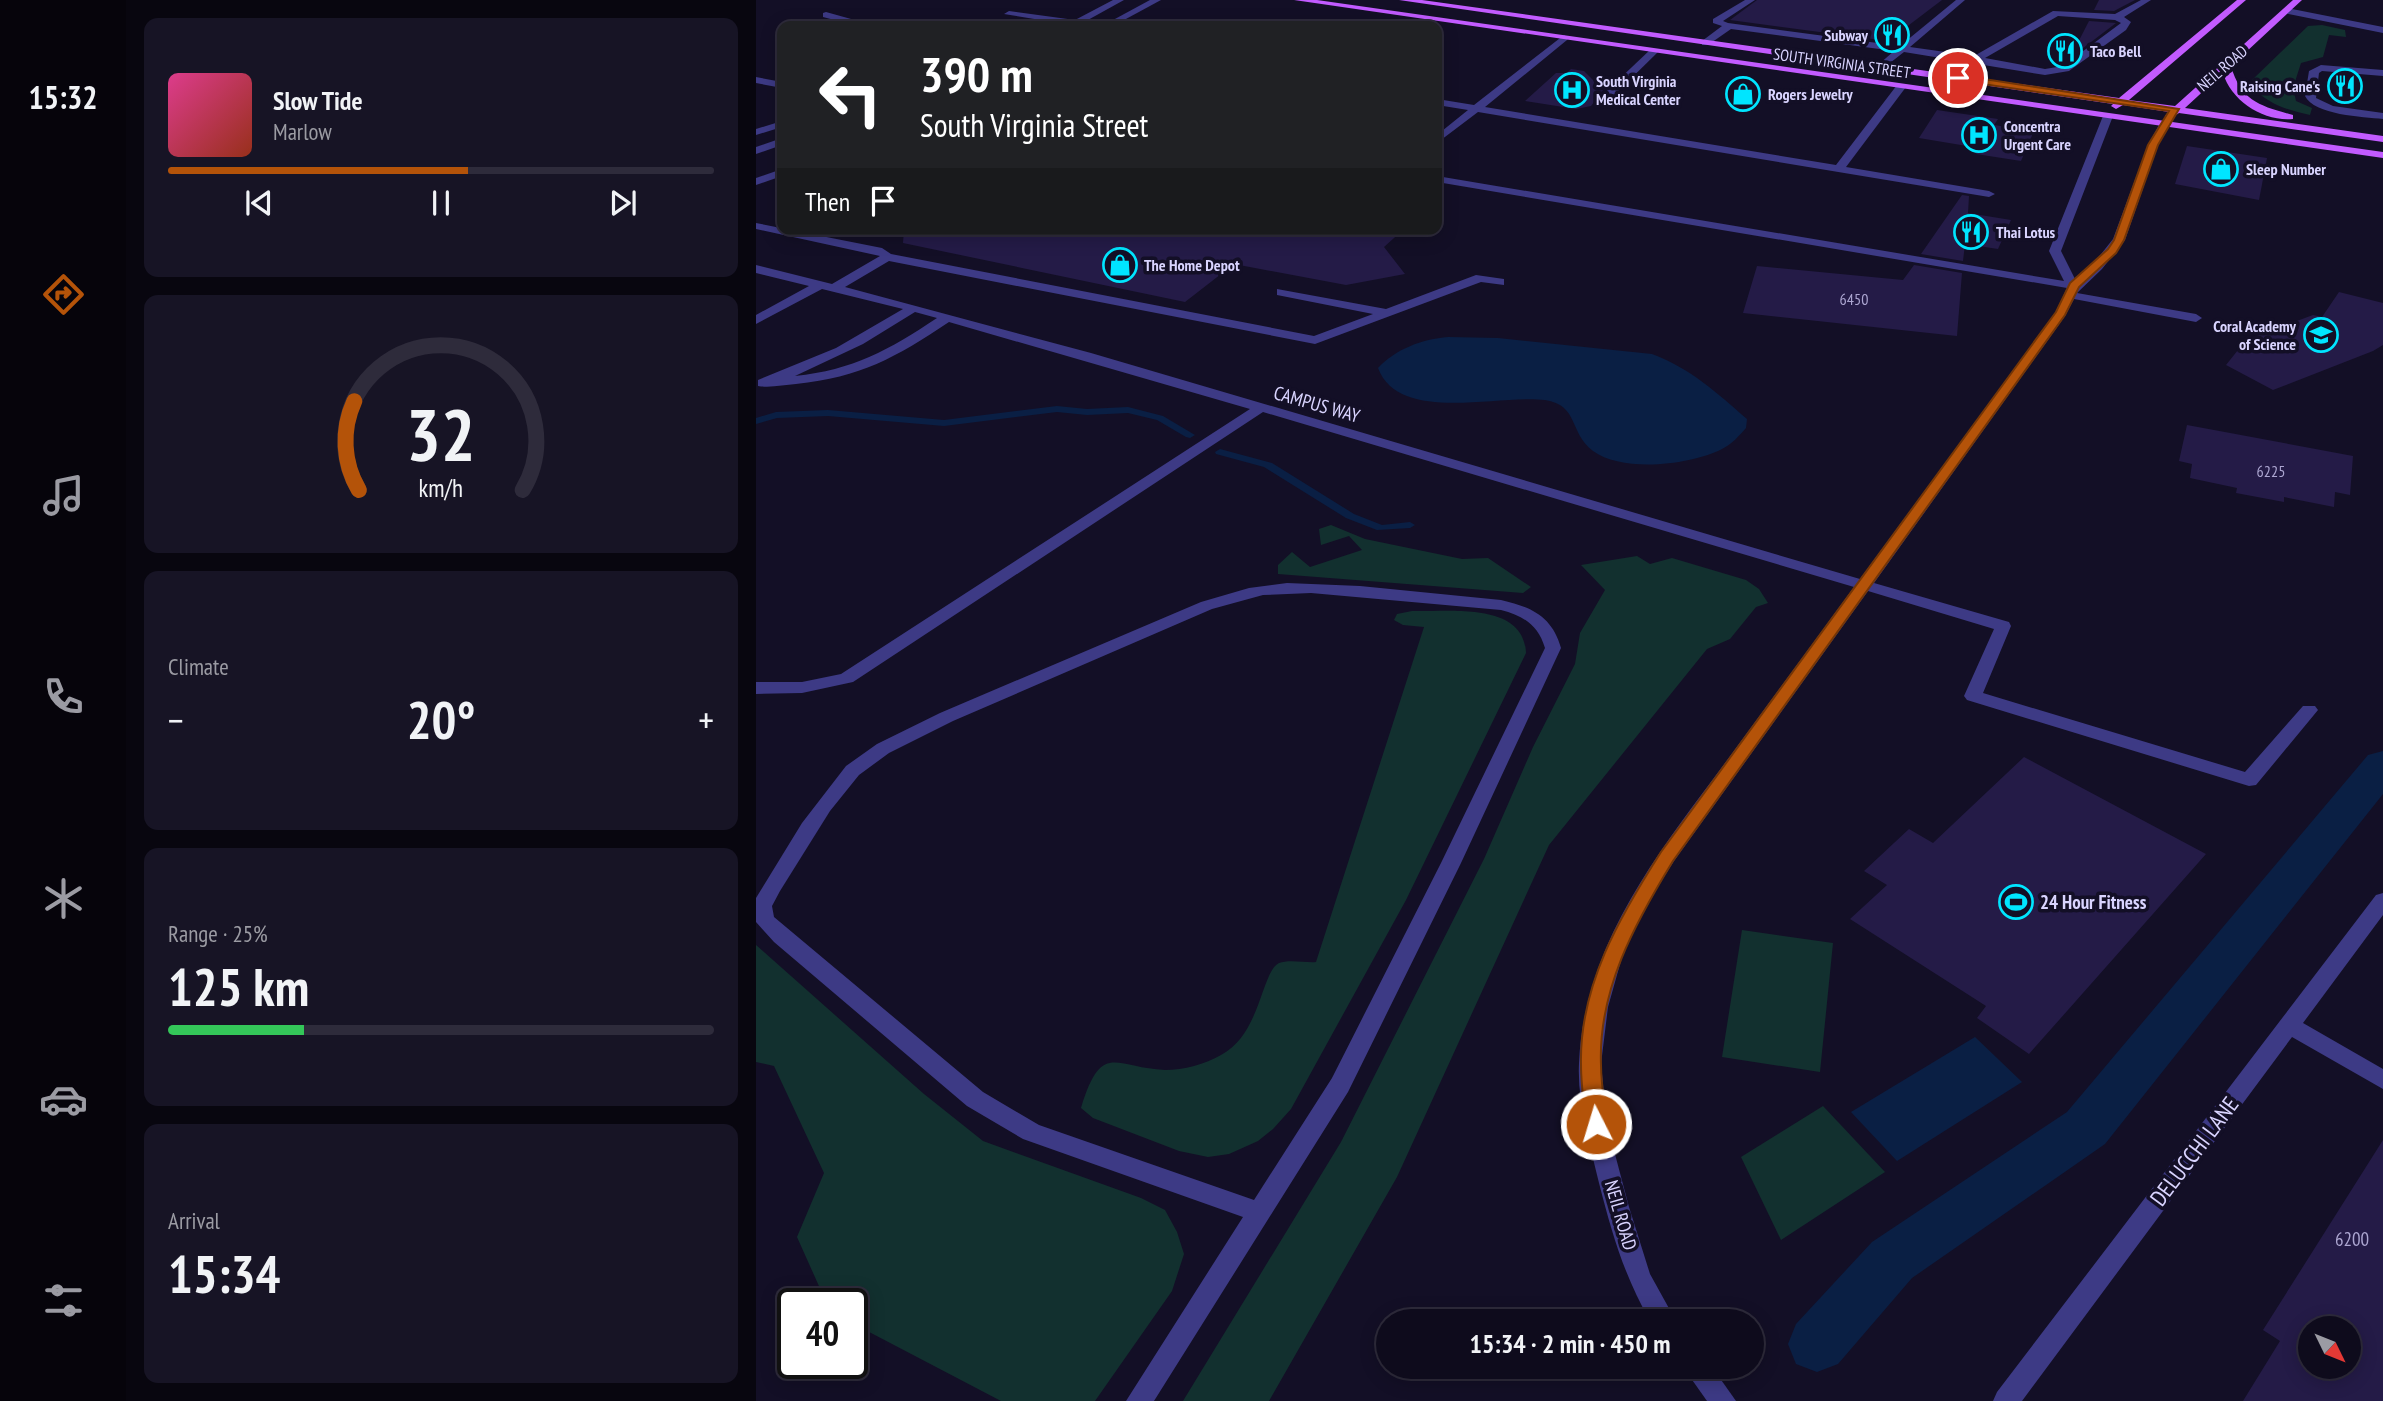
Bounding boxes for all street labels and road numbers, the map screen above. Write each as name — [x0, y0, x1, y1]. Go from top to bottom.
street label: NEIL ROAD — [2193, 41, 2251, 95]
street label: SOUTH VIRGINIA STREET — [1772, 43, 1912, 83]
street label: CAMPUS WAY — [1271, 380, 1363, 428]
street label: DELUCCHI LANE — [2143, 1091, 2245, 1211]
street label: NEIL ROAD — [1600, 1177, 1642, 1253]

